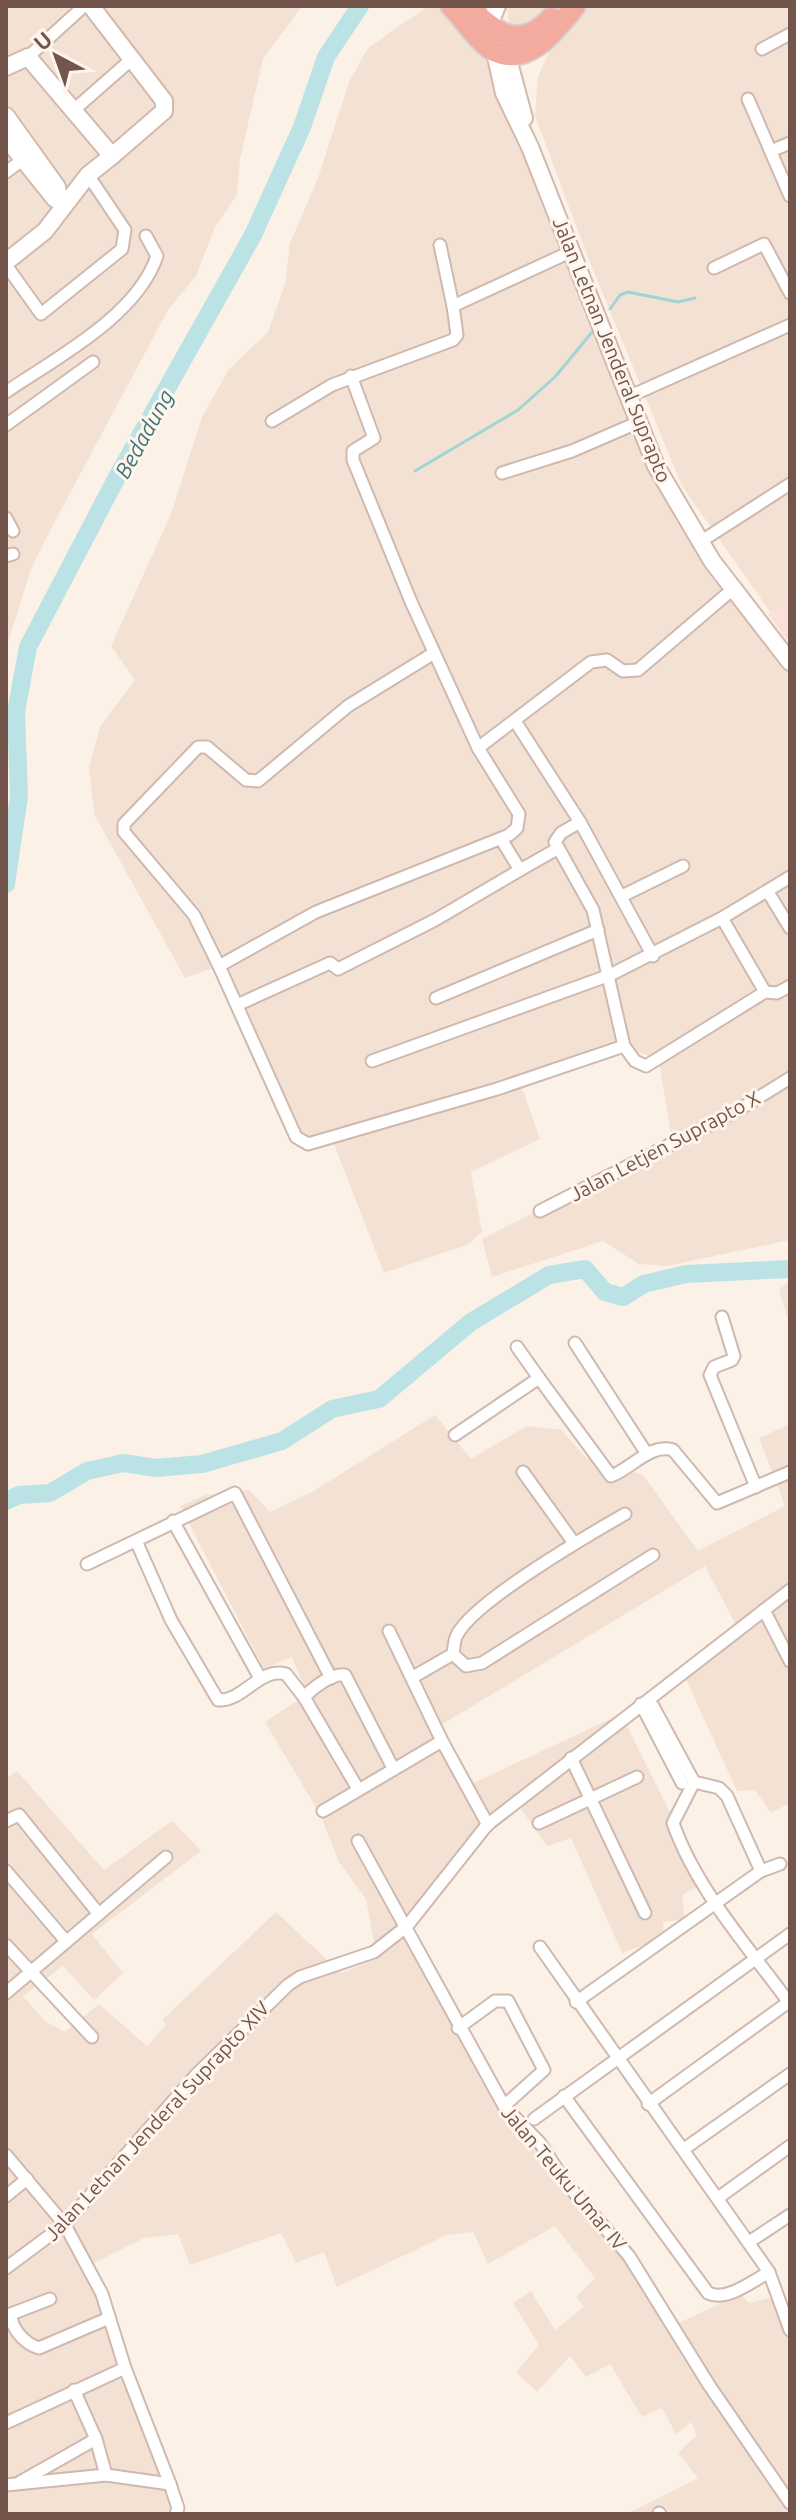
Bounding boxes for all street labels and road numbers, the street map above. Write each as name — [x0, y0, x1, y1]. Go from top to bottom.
street label: Jalan Letnan Jenderal Suprapto — [549, 214, 676, 486]
street label: Jalan Letjen Suprapto X — [566, 1086, 764, 1206]
street label: Jalan Letnan Jenderal Suprapto XIV — [40, 1996, 274, 2245]
street label: Jalan Teuku Umar IV — [497, 2101, 632, 2255]

